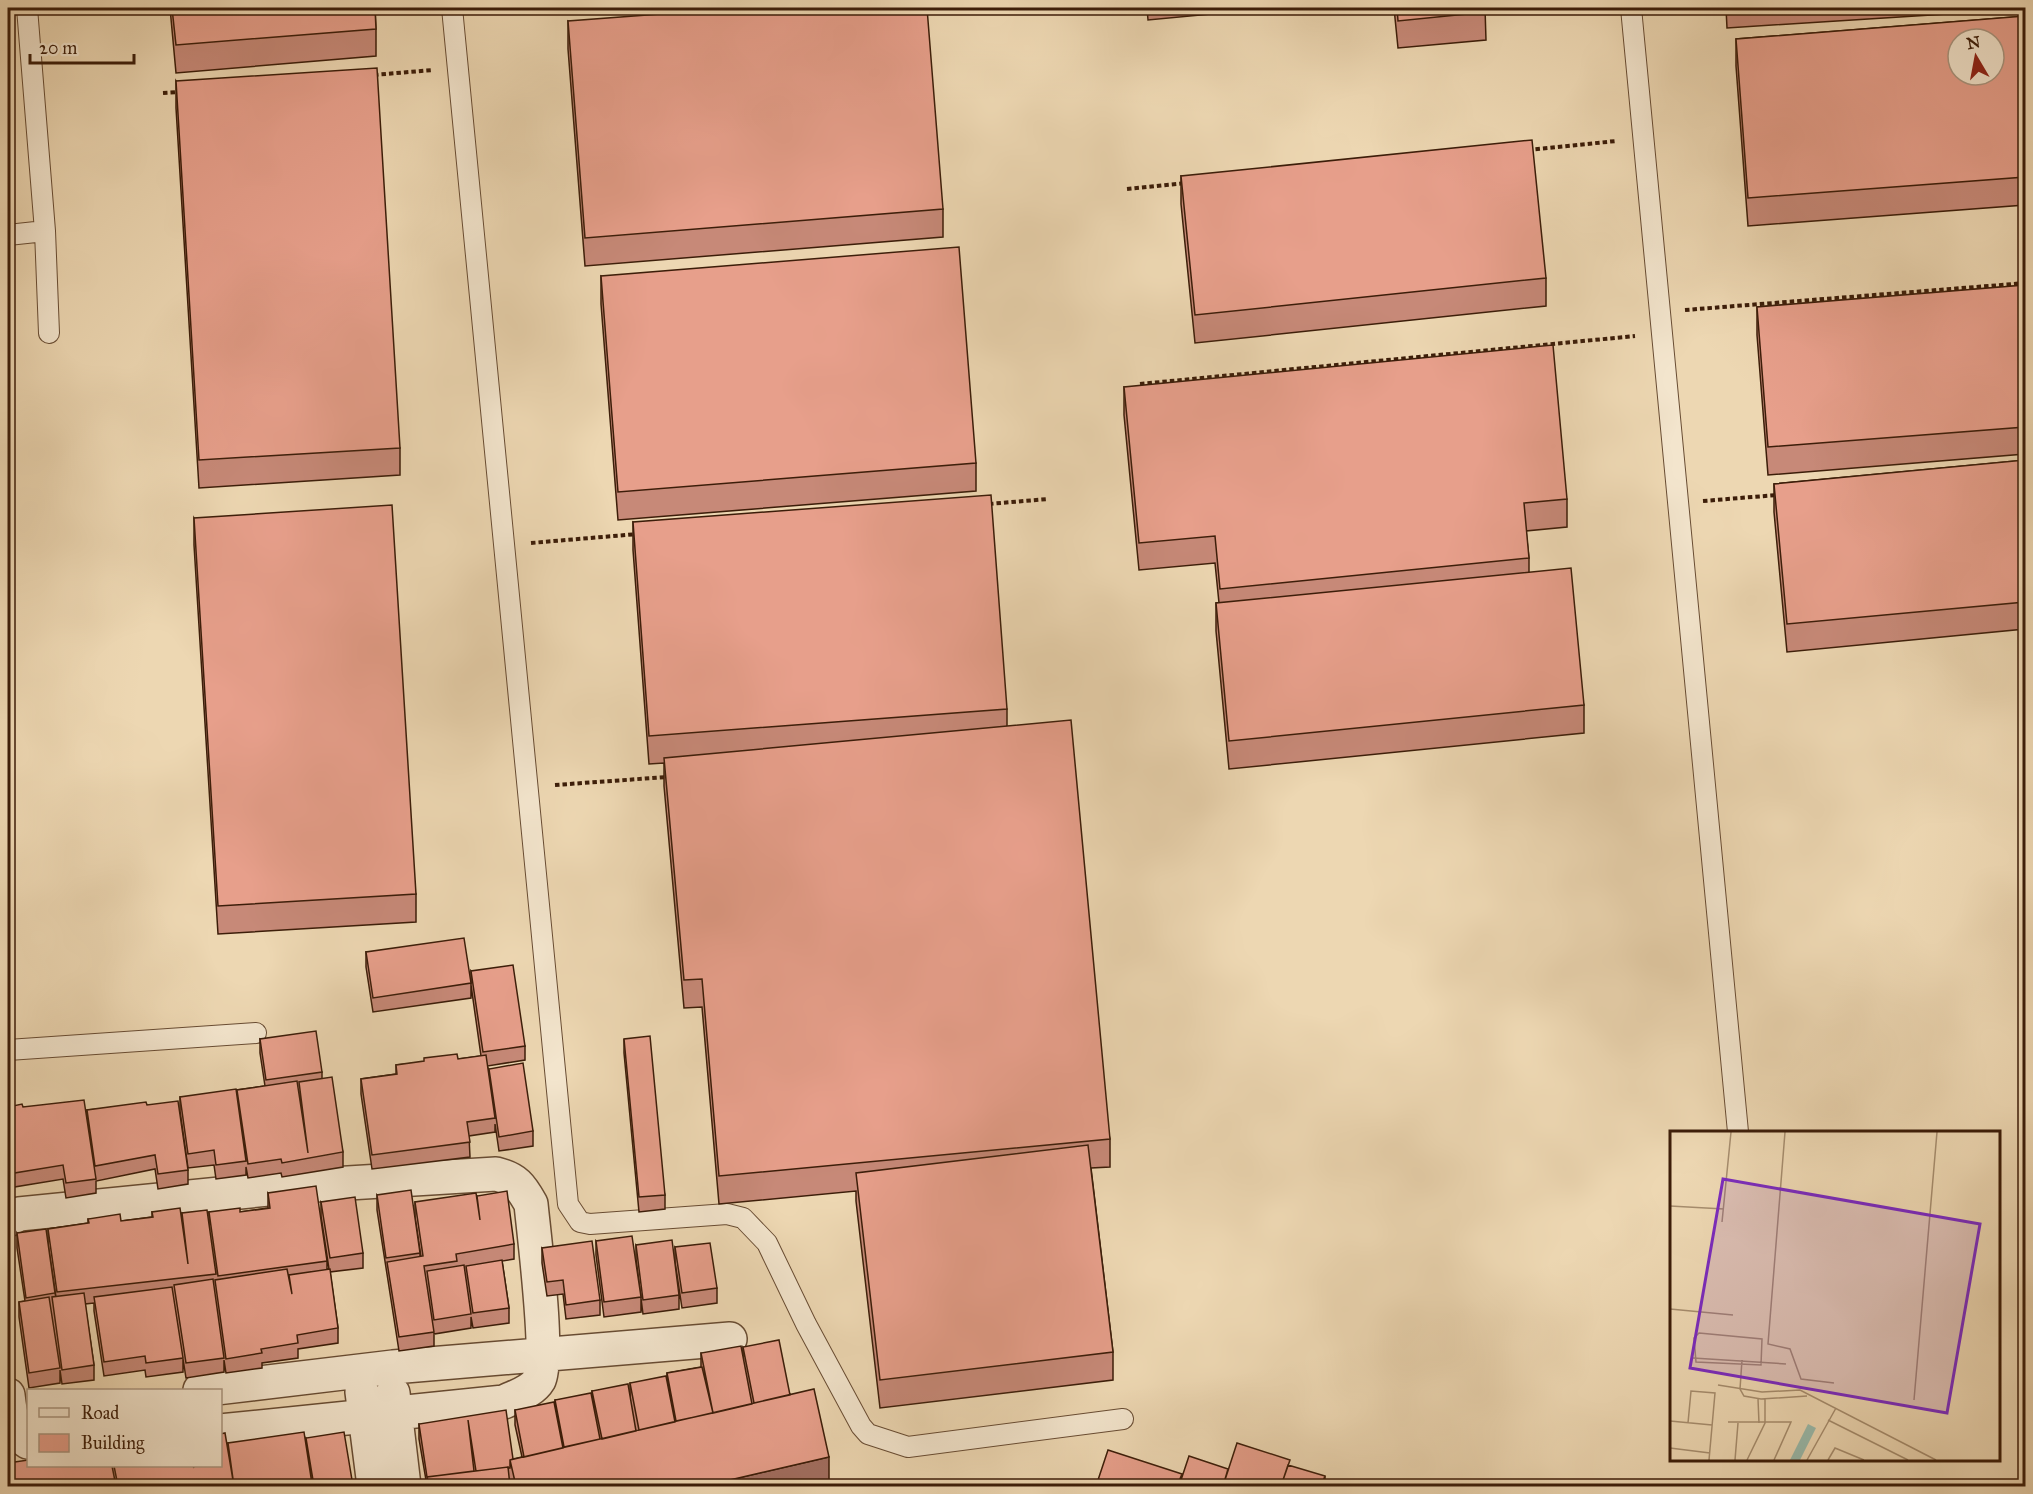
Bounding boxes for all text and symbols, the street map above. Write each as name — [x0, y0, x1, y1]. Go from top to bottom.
scale bar — [30, 27, 134, 65]
north arrow — [1946, 27, 2006, 87]
text: N — [1965, 32, 1982, 53]
text: 20 m — [39, 37, 77, 59]
inset map — [1670, 1131, 2000, 1461]
legend — [27, 1389, 222, 1467]
text: Road — [81, 1402, 119, 1424]
text: Building — [81, 1432, 145, 1455]

